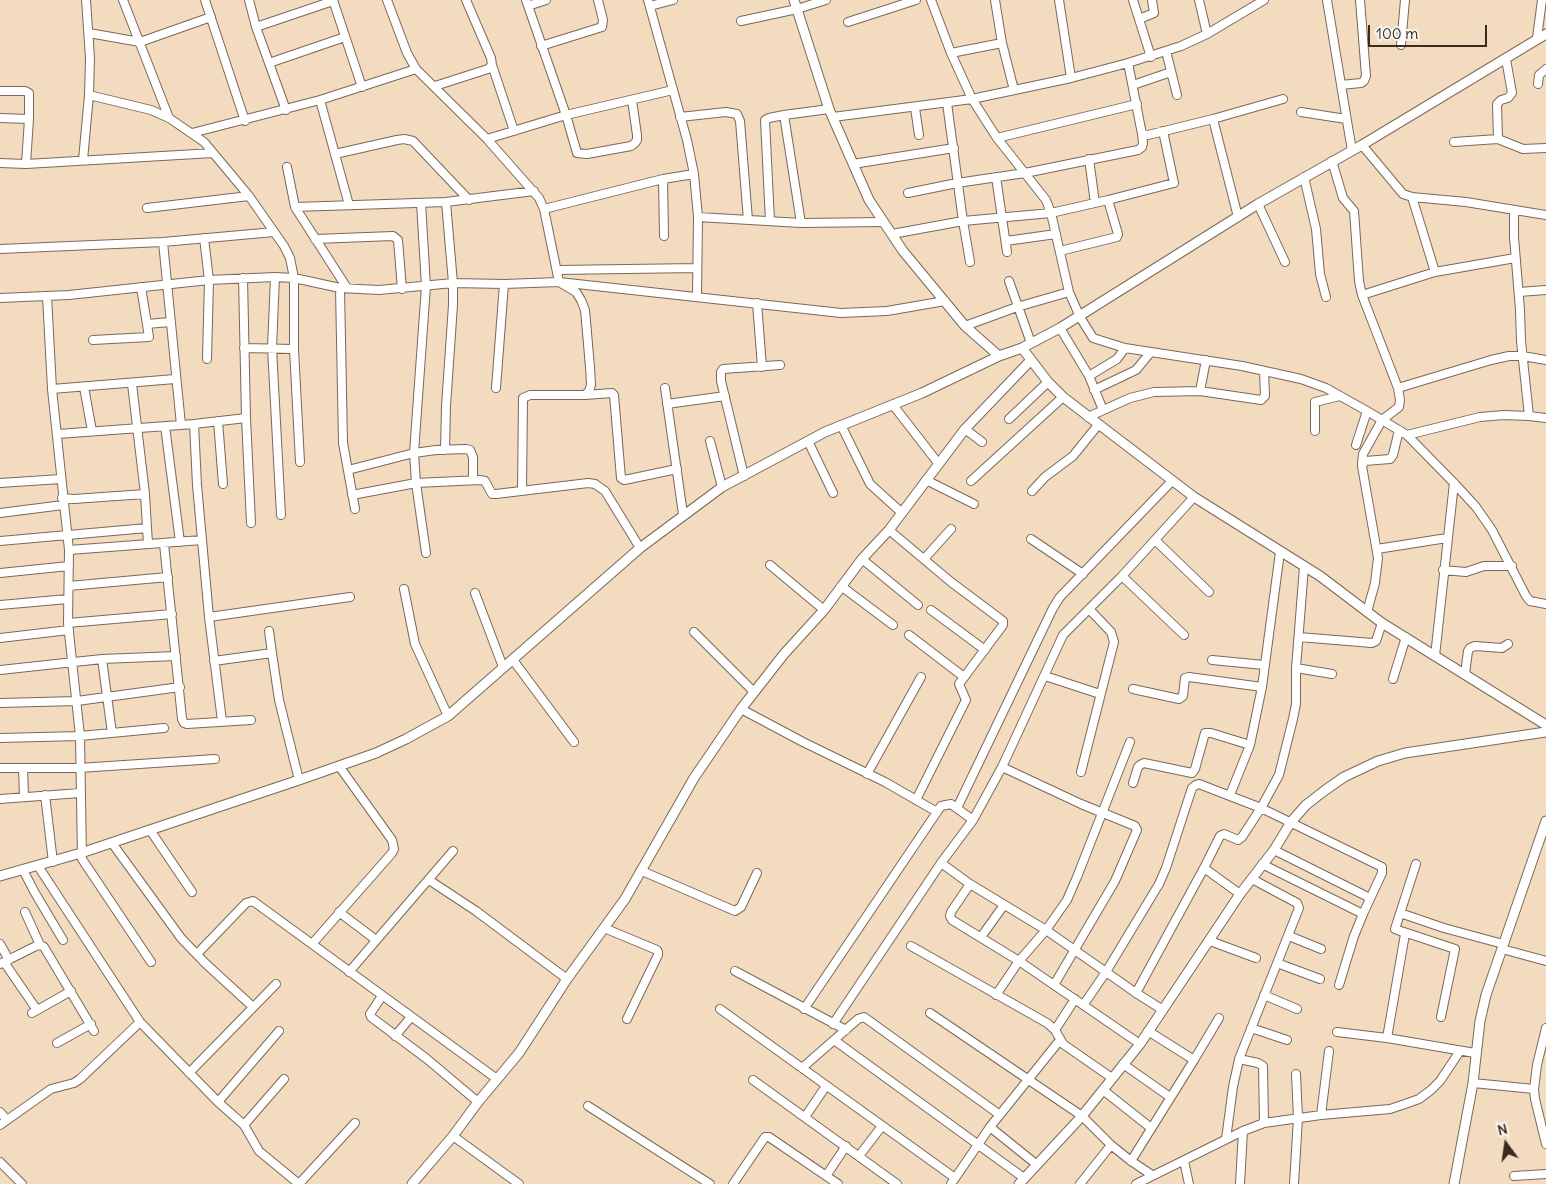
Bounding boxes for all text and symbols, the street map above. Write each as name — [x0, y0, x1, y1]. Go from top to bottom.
scale bar — [1371, 15, 1490, 47]
text: 100 m — [1376, 24, 1418, 43]
north arrow — [1481, 1119, 1531, 1169]
text: N — [1495, 1120, 1509, 1139]

